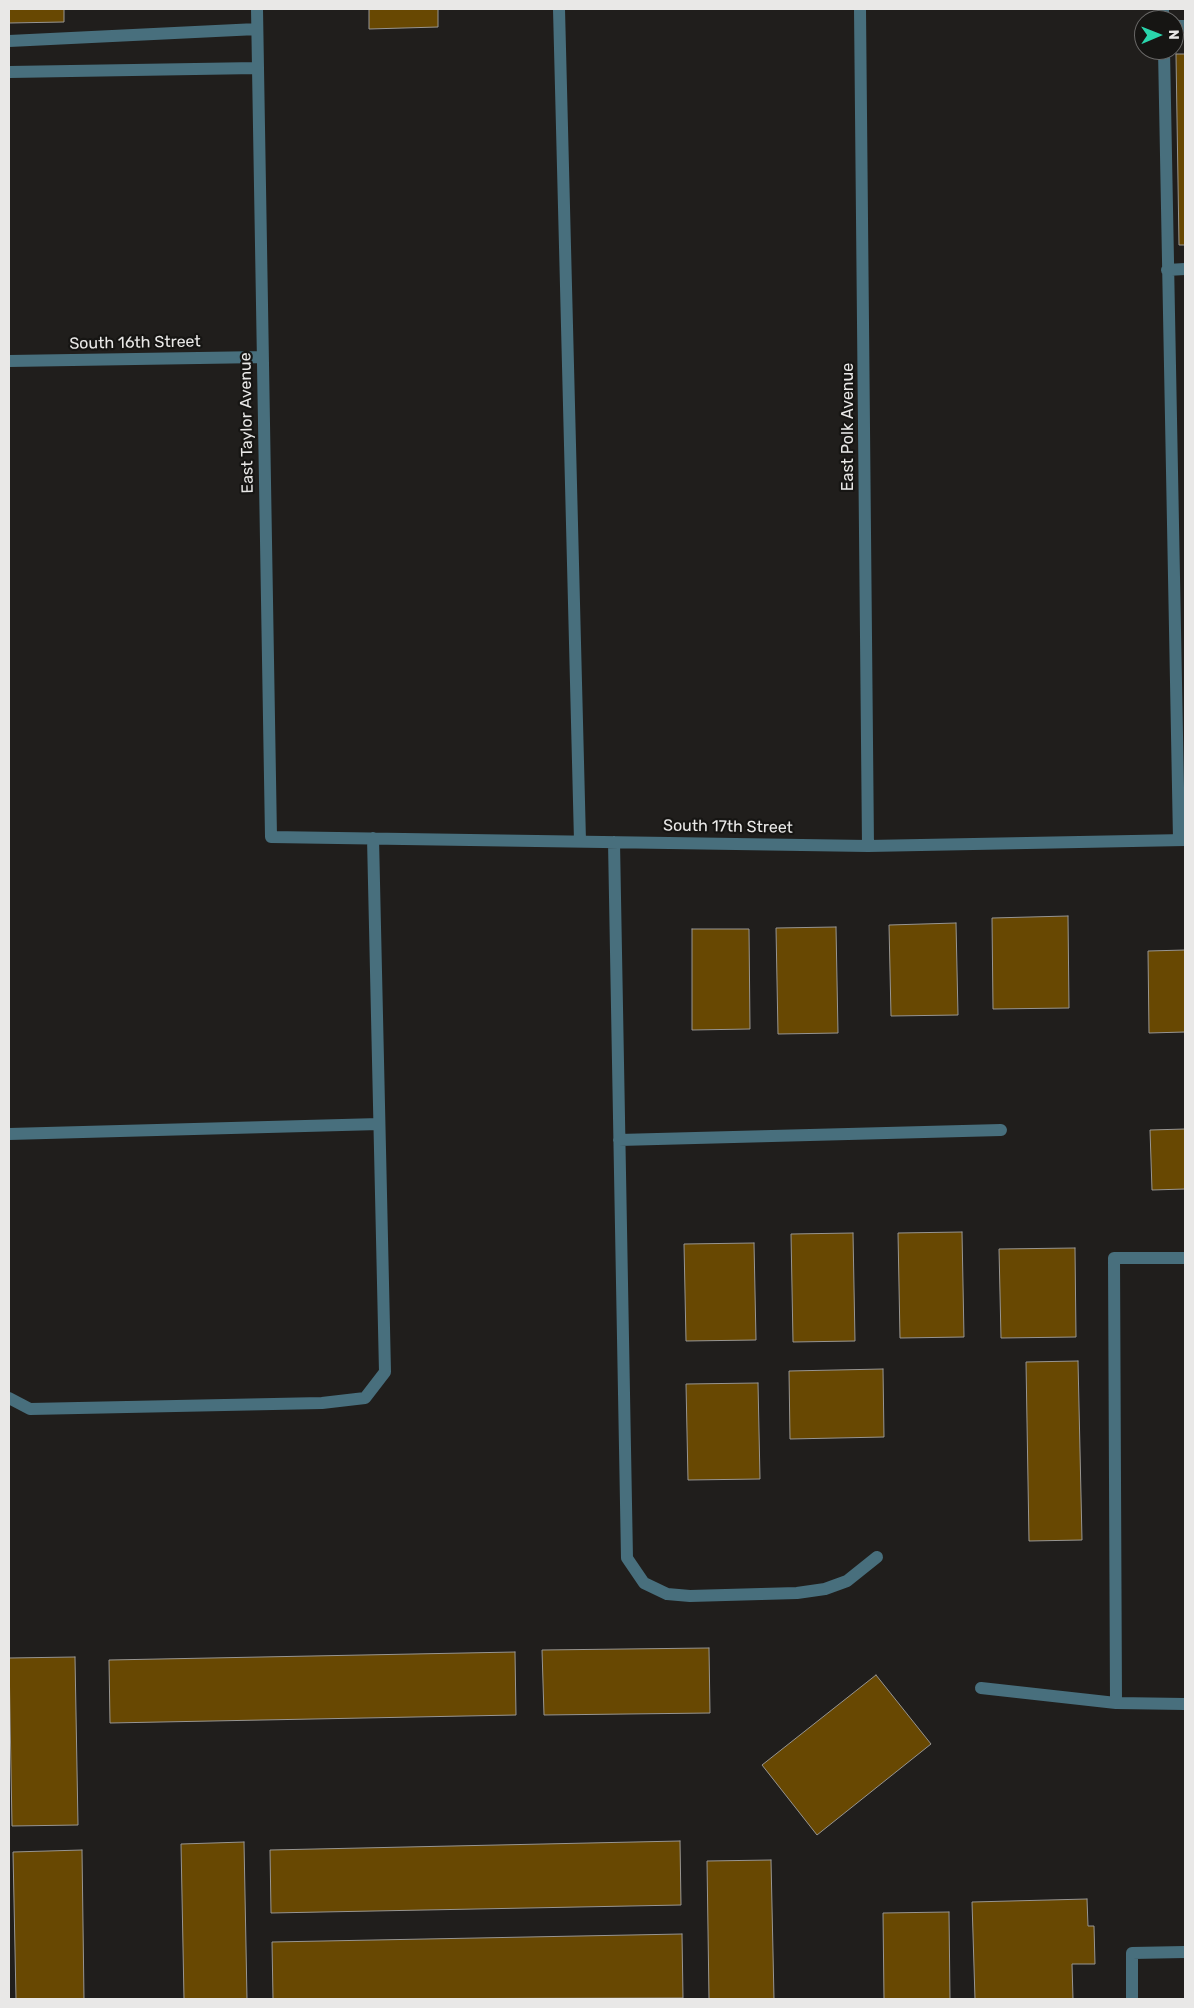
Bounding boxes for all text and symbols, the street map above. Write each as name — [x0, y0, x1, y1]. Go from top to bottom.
north arrow — [1134, 10, 1184, 60]
text: N — [1165, 30, 1182, 40]
street label: South 16th Street — [69, 332, 201, 354]
street label: East Taylor Avenue — [236, 352, 258, 494]
street label: East Polk Avenue — [838, 363, 858, 491]
street label: South 17th Street — [663, 816, 793, 838]

